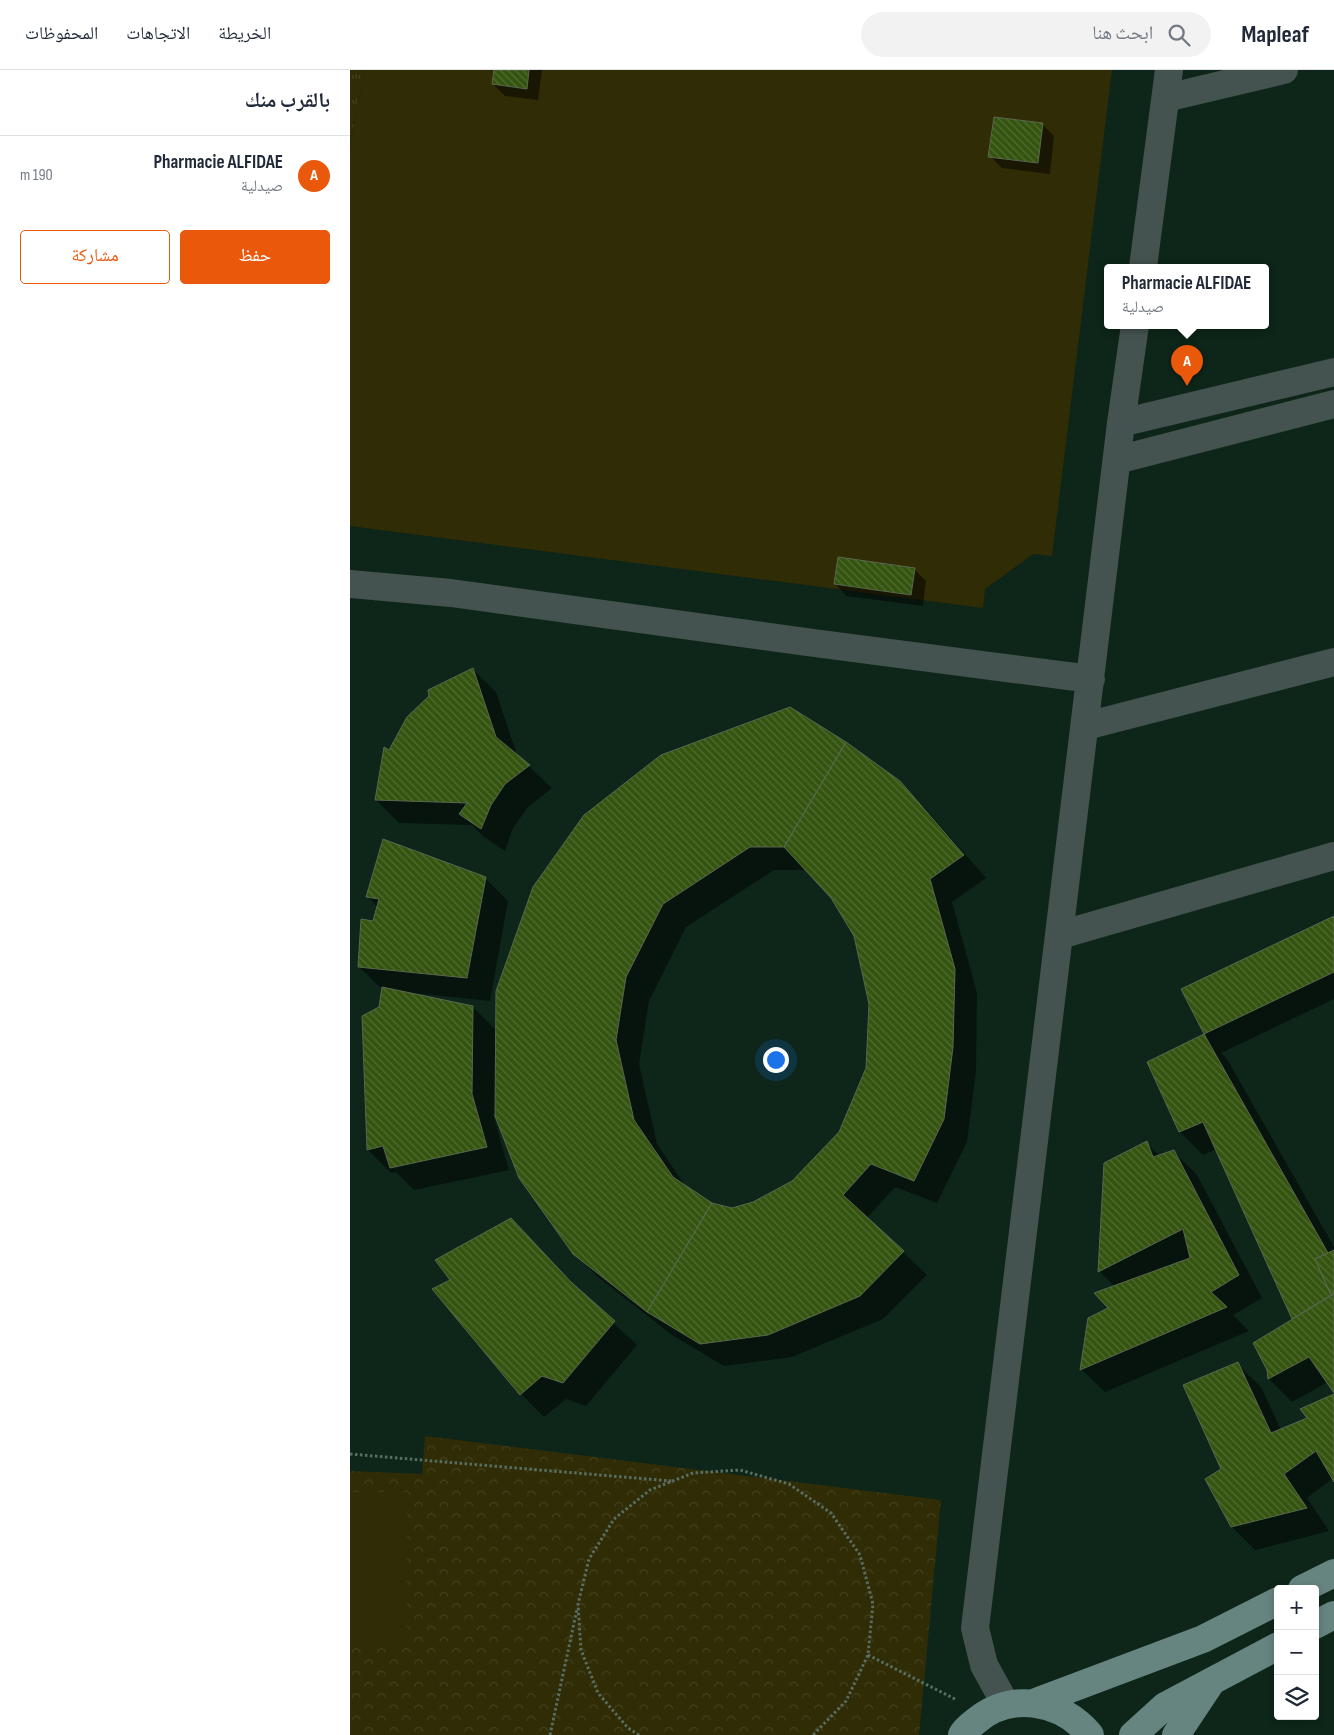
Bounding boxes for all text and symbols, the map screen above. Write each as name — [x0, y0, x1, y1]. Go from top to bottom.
search box — [861, 12, 1211, 57]
text: Mapleaf — [1241, 20, 1309, 49]
icon: search — [1165, 21, 1193, 49]
text: ابحث هنا — [1092, 22, 1153, 45]
text: المحفوظات — [25, 23, 98, 44]
text: الاتجاهات — [126, 23, 190, 44]
text: الخريطة — [218, 23, 271, 44]
text: بالقرب منك — [245, 88, 330, 113]
text: Pharmacie ALFIDAE — [153, 151, 283, 174]
text: 190 m — [20, 166, 53, 185]
text: A — [310, 166, 318, 185]
text: صيدلية — [241, 177, 283, 196]
button: مشاركة — [20, 230, 170, 284]
button: حفظ — [180, 230, 330, 284]
popup — [1104, 264, 1269, 329]
text: Pharmacie ALFIDAE — [1122, 272, 1251, 295]
text: صيدلية — [1122, 298, 1164, 317]
pin: A — [1171, 345, 1203, 386]
your location — [763, 1047, 789, 1073]
map controls — [1274, 1585, 1319, 1720]
button: + — [1274, 1585, 1319, 1630]
button: − — [1274, 1630, 1319, 1675]
button: layers — [1274, 1675, 1319, 1720]

